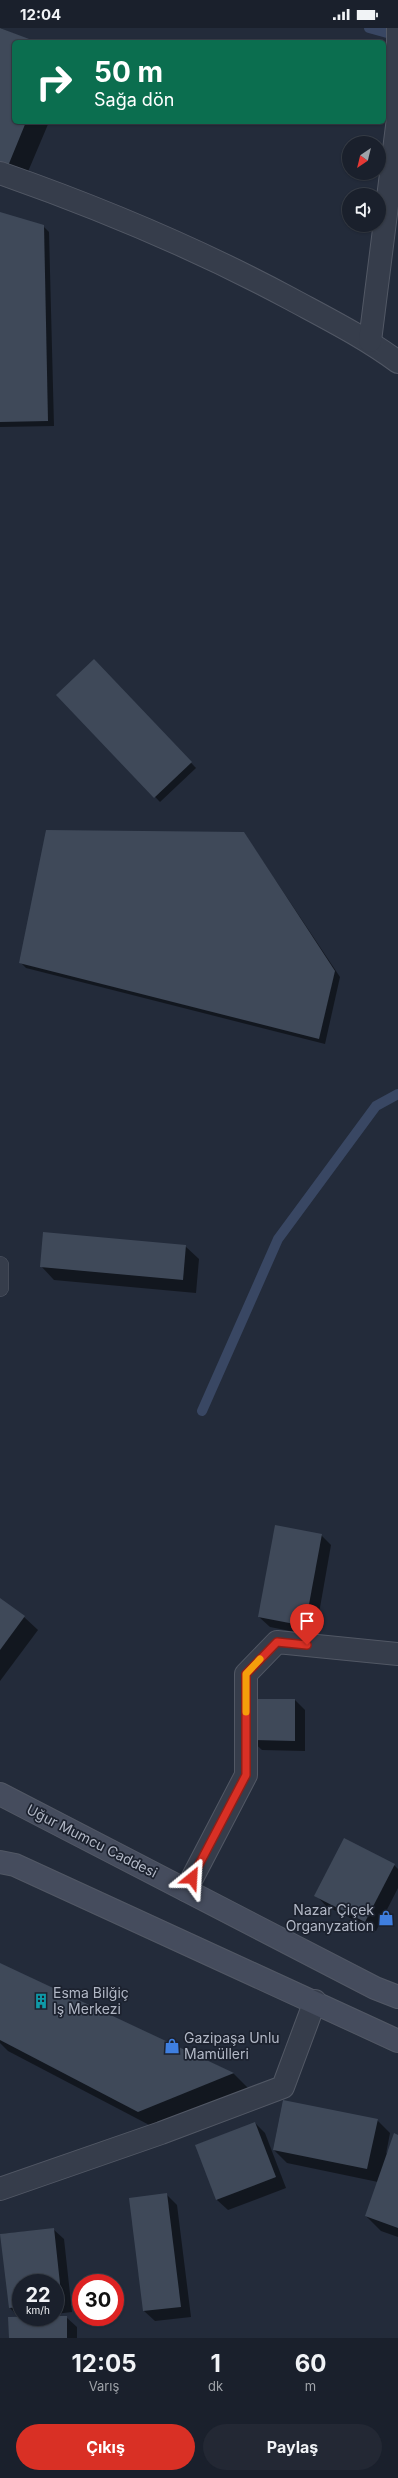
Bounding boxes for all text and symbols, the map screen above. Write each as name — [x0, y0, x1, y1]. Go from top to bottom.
text: 12:04 — [20, 5, 61, 24]
text: 50 m — [94, 55, 163, 89]
icon: right — [28, 56, 80, 108]
text: Sağa dön — [94, 89, 174, 110]
north arrow — [342, 136, 386, 180]
map controls — [342, 136, 386, 232]
button: sound — [342, 188, 386, 232]
pin — [290, 1604, 324, 1645]
icon: arrive — [296, 1610, 318, 1632]
street label: Uğur Mumcu Caddesi — [24, 1800, 160, 1881]
position arrow — [171, 1857, 213, 1899]
place label: Nazar Çiçek Organyzation — [286, 1901, 374, 1934]
shop icon: Nazar Çiçek Organyzation — [377, 1909, 395, 1927]
place label: Esma Bilğiç Iş Merkezi — [53, 1984, 129, 2017]
building icon: Esma Bilğiç Iş Merkezi — [32, 1992, 50, 2010]
place label: Gazipaşa Unlu Mamülleri — [184, 2029, 280, 2062]
shop icon: Gazipaşa Unlu Mamülleri — [163, 2037, 181, 2055]
speed limit sign: 30 — [72, 2274, 124, 2326]
text: 22 — [25, 2283, 51, 2307]
text: km/h — [26, 2304, 50, 2316]
text: 12:05 — [72, 2349, 137, 2378]
text: 1 — [210, 2349, 221, 2378]
text: 60 — [295, 2349, 326, 2378]
text: Varış — [89, 2378, 119, 2394]
text: dk — [208, 2378, 223, 2394]
text: m — [305, 2378, 316, 2394]
button: Çıkış — [16, 2424, 195, 2470]
button: Paylaş — [203, 2424, 382, 2470]

